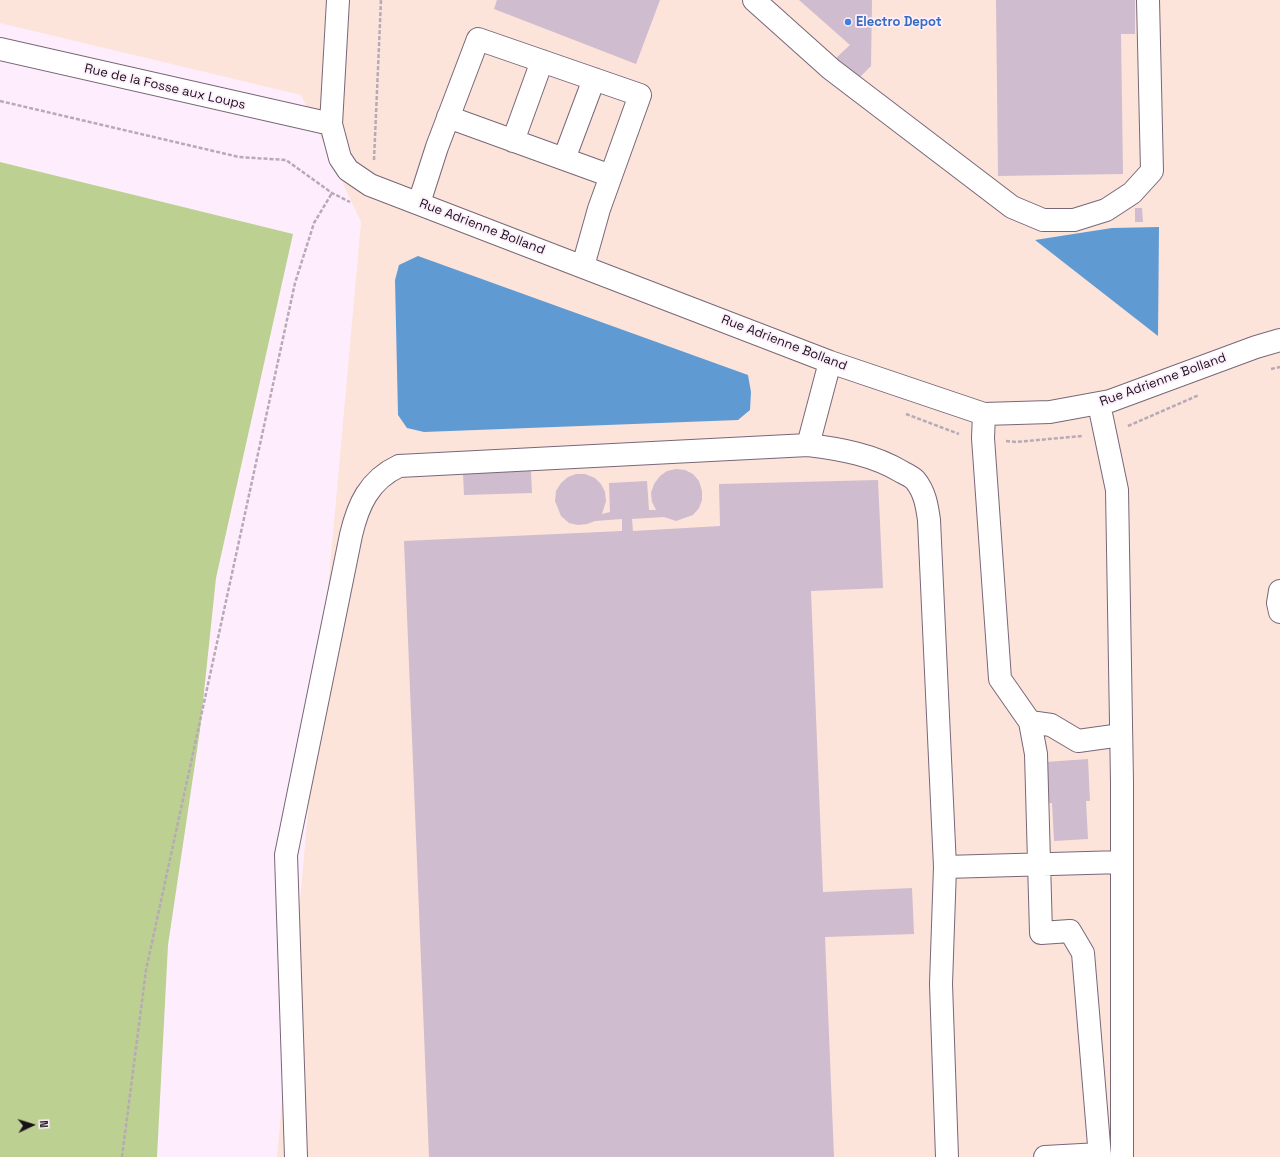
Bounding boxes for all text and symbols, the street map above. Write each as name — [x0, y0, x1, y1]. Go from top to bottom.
place label: Electro Depot — [856, 14, 942, 30]
marker: Electro Depot — [843, 17, 853, 27]
street label: Rue de la Fosse aux Loups — [83, 61, 247, 113]
street label: Rue Adrienne Bolland — [417, 196, 547, 258]
street label: Rue Adrienne Bolland — [719, 312, 849, 374]
street label: Rue Adrienne Bolland — [1098, 350, 1228, 410]
north arrow — [12, 1105, 52, 1145]
text: N — [37, 1120, 51, 1128]

